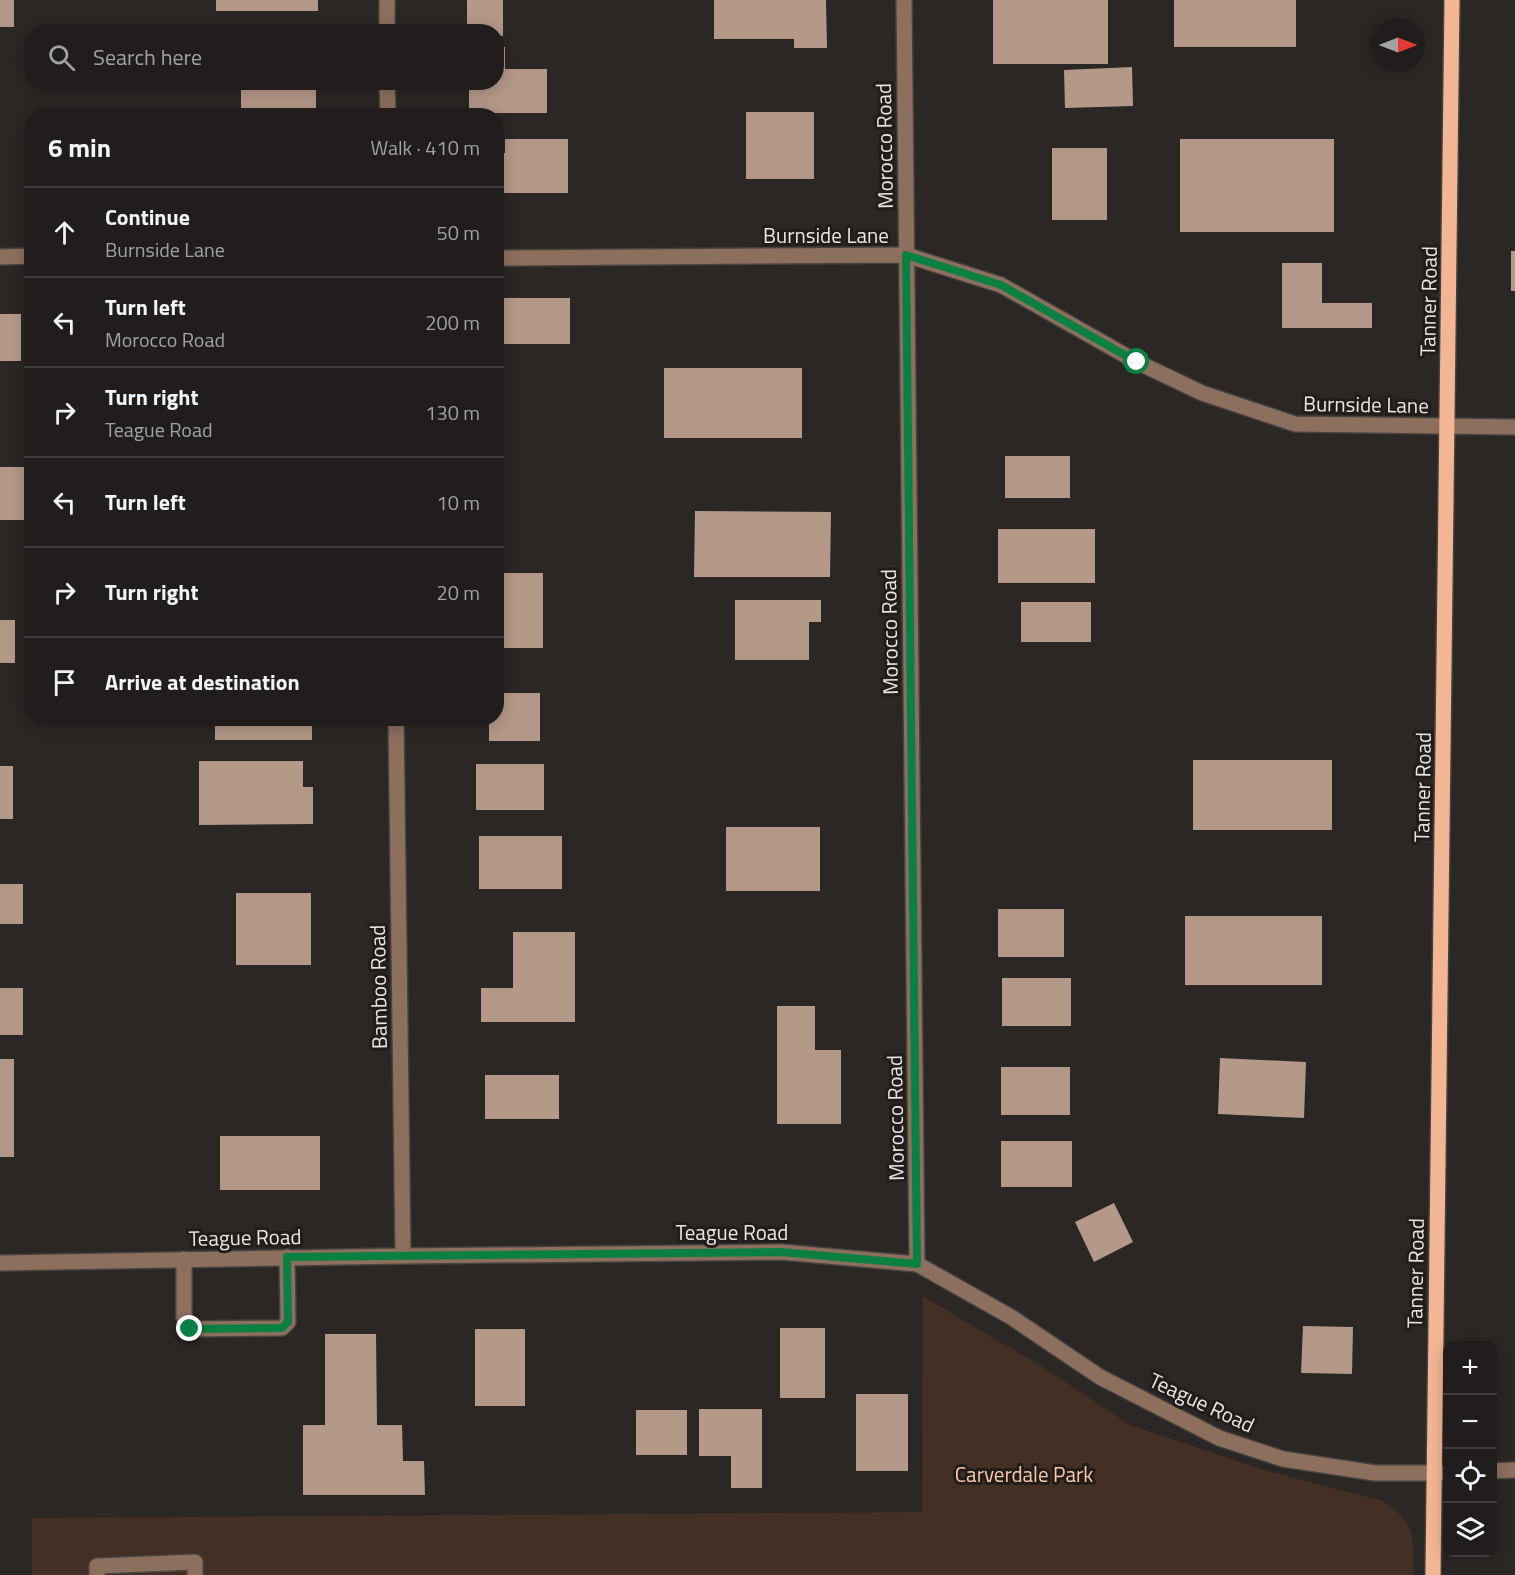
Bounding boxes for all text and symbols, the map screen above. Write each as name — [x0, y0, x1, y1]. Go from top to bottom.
north arrow — [1371, 18, 1425, 72]
search box — [24, 24, 504, 90]
text: Search here — [93, 40, 202, 74]
icon: search — [45, 41, 78, 74]
street label: Morocco Road — [867, 83, 901, 209]
text: 6 min — [48, 128, 111, 167]
text: Walk · 410 m — [371, 132, 480, 163]
text: Continue — [105, 200, 190, 234]
icon: ahead — [48, 216, 81, 249]
text: 50 m — [436, 217, 480, 248]
street label: Burnside Lane — [763, 219, 889, 251]
text: Burnside Lane — [105, 234, 225, 265]
street label: Tanner Road — [1411, 246, 1445, 356]
text: Turn left — [105, 290, 186, 324]
icon: left — [48, 306, 81, 339]
text: 200 m — [425, 307, 480, 338]
text: Morocco Road — [105, 324, 225, 355]
route start — [1123, 348, 1149, 374]
text: Turn right — [105, 380, 199, 414]
street label: Burnside Lane — [1303, 387, 1429, 421]
icon: right — [48, 396, 81, 429]
text: 130 m — [425, 397, 480, 428]
text: Teague Road — [105, 414, 213, 445]
text: Turn left — [105, 485, 186, 519]
icon: left — [48, 486, 81, 519]
text: 10 m — [436, 487, 480, 518]
street label: Morocco Road — [872, 569, 906, 695]
text: Turn right — [105, 575, 199, 609]
icon: right — [48, 576, 81, 609]
text: 20 m — [436, 577, 480, 608]
text: Arrive at destination — [105, 665, 300, 699]
icon: arrive — [48, 666, 81, 699]
street label: Tanner Road — [1405, 732, 1439, 842]
street label: Bamboo Road — [361, 925, 395, 1049]
street label: Morocco Road — [878, 1055, 912, 1181]
street label: Teague Road — [676, 1216, 788, 1248]
street label: Tanner Road — [1398, 1218, 1432, 1328]
street label: Teague Road — [188, 1220, 302, 1254]
route end — [176, 1315, 202, 1341]
map controls — [1443, 1341, 1497, 1557]
button: + — [1443, 1341, 1497, 1395]
street label: Teague Road — [1144, 1364, 1260, 1440]
button: − — [1443, 1395, 1497, 1449]
button: locate — [1443, 1449, 1497, 1503]
park label: Carverdale Park — [955, 1458, 1093, 1490]
button: layers — [1443, 1503, 1497, 1557]

